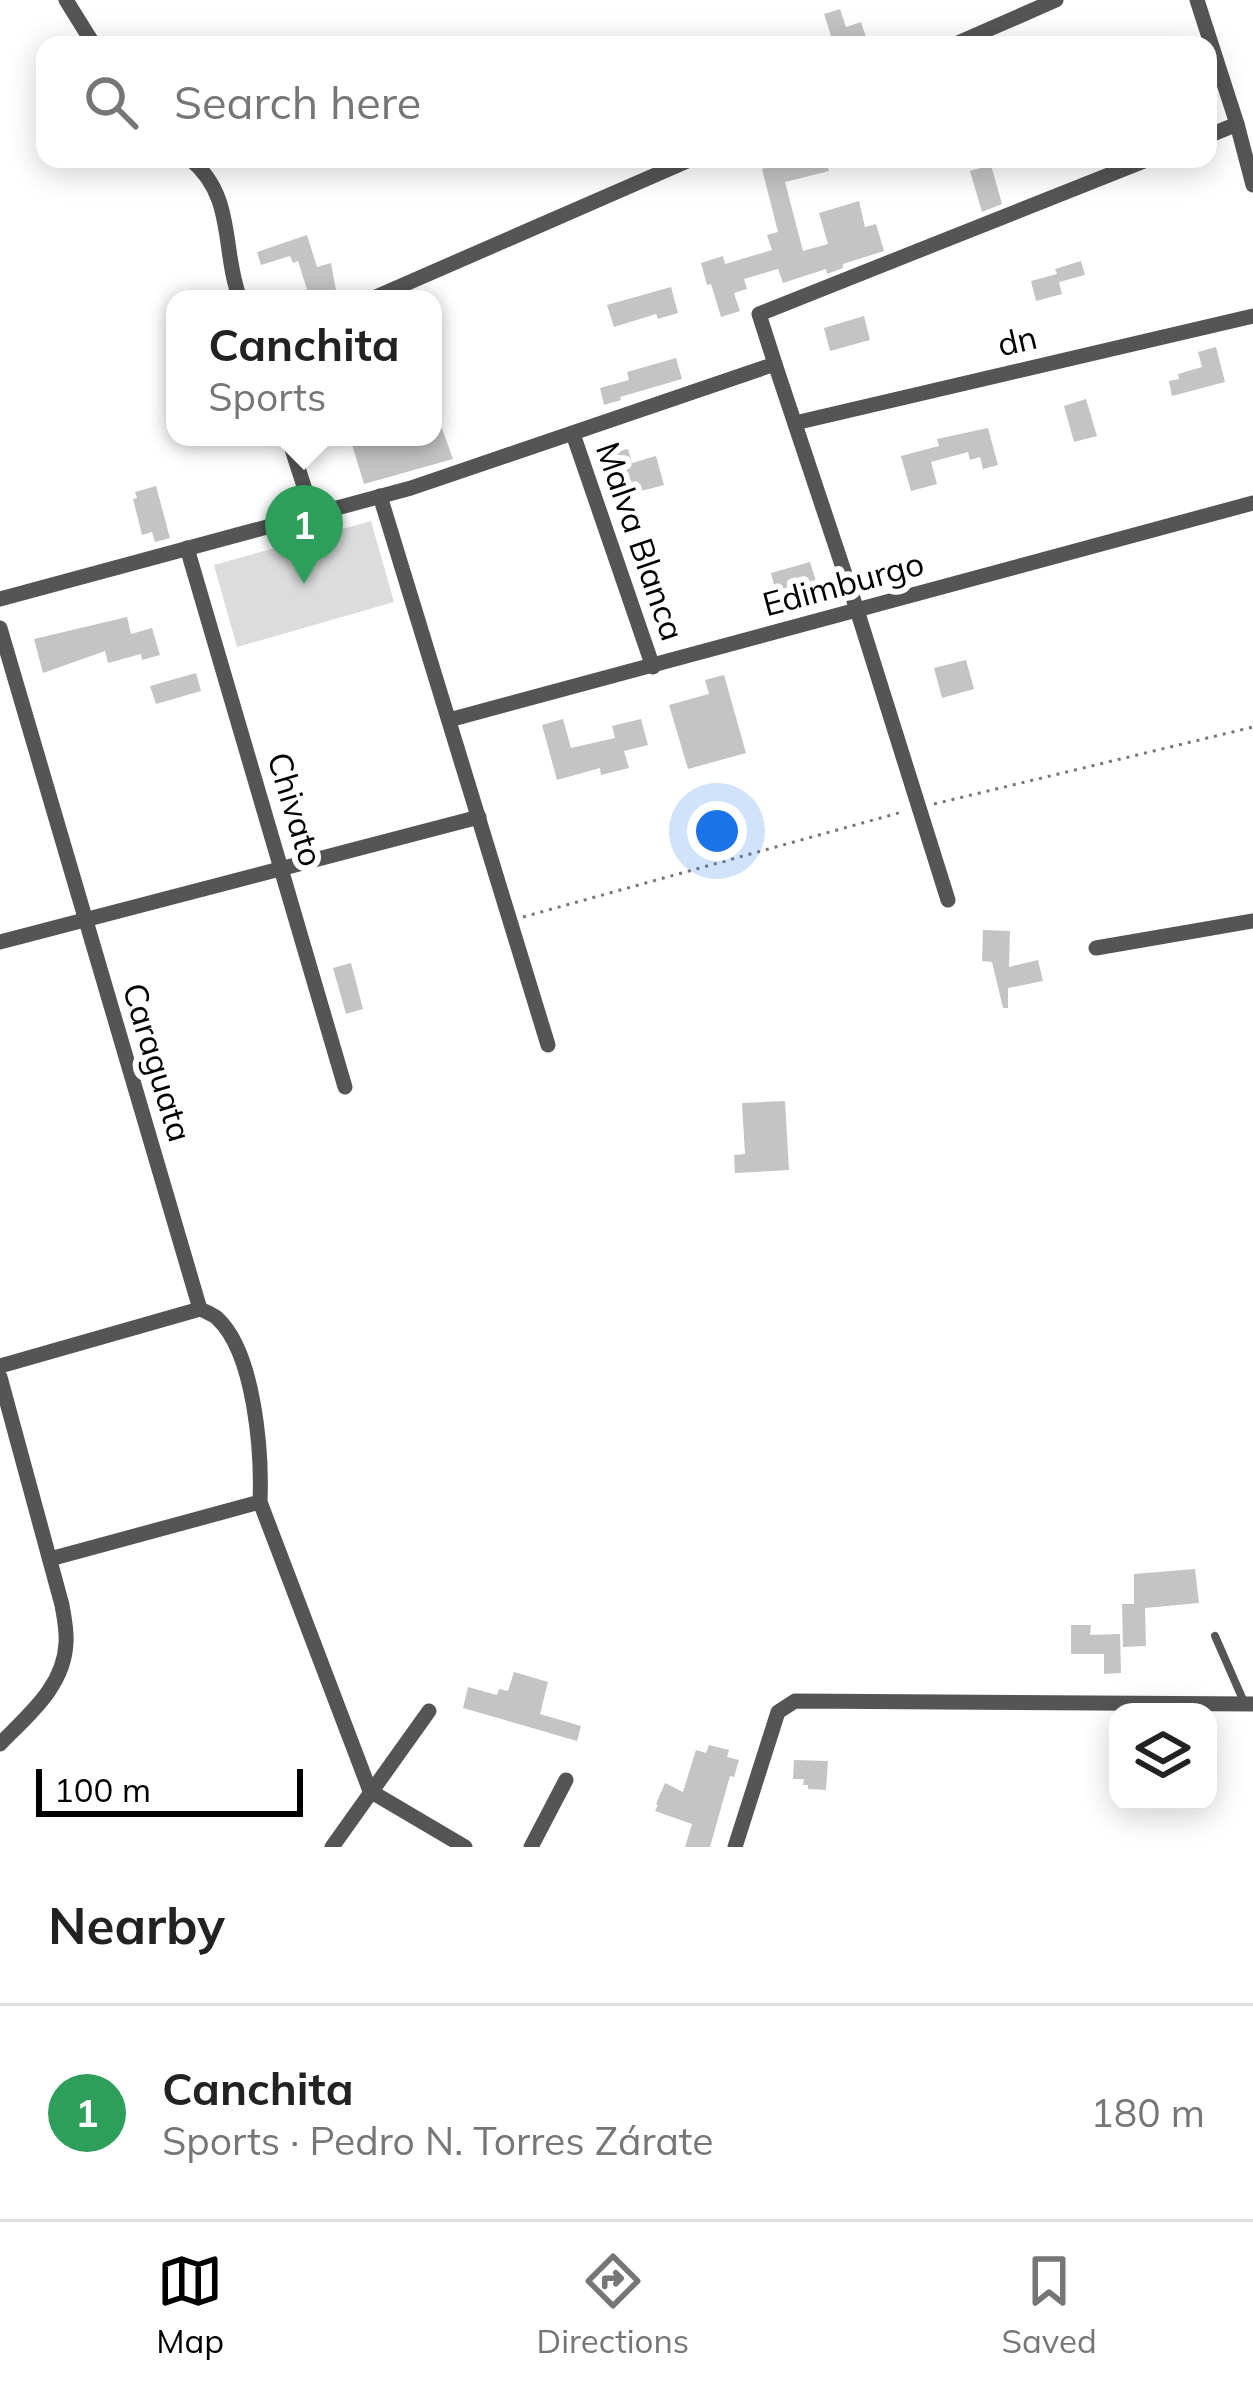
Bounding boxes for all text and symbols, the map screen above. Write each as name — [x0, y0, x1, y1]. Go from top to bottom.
search box — [36, 36, 1217, 168]
icon: search — [78, 69, 144, 135]
text: Search here — [174, 74, 421, 130]
popup — [166, 290, 442, 446]
text: Canchita — [208, 316, 400, 372]
street label: dn — [993, 316, 1041, 364]
text: Sports — [208, 372, 326, 421]
street label: Malva Blanca — [588, 436, 694, 646]
pin: 1 — [265, 485, 343, 584]
street label: Edimburgo — [758, 542, 928, 624]
street label: Chivato — [259, 747, 333, 871]
your location — [687, 801, 747, 861]
street label: Caraguata — [114, 978, 202, 1146]
map controls — [1109, 1703, 1217, 1811]
button: layers — [1109, 1703, 1217, 1811]
scale bar — [36, 1763, 303, 1816]
text: 100 m — [54, 1769, 151, 1810]
text: Nearby — [48, 1893, 225, 1957]
text: Canchita — [162, 2060, 354, 2116]
text: 1 — [75, 2088, 99, 2137]
text: 180 m — [1090, 2088, 1205, 2137]
text: Sports · Pedro N. Torres Zárate — [162, 2116, 714, 2165]
tab: Map — [156, 2248, 224, 2361]
tab: Directions — [537, 2248, 689, 2361]
tab: Saved — [1002, 2248, 1097, 2361]

